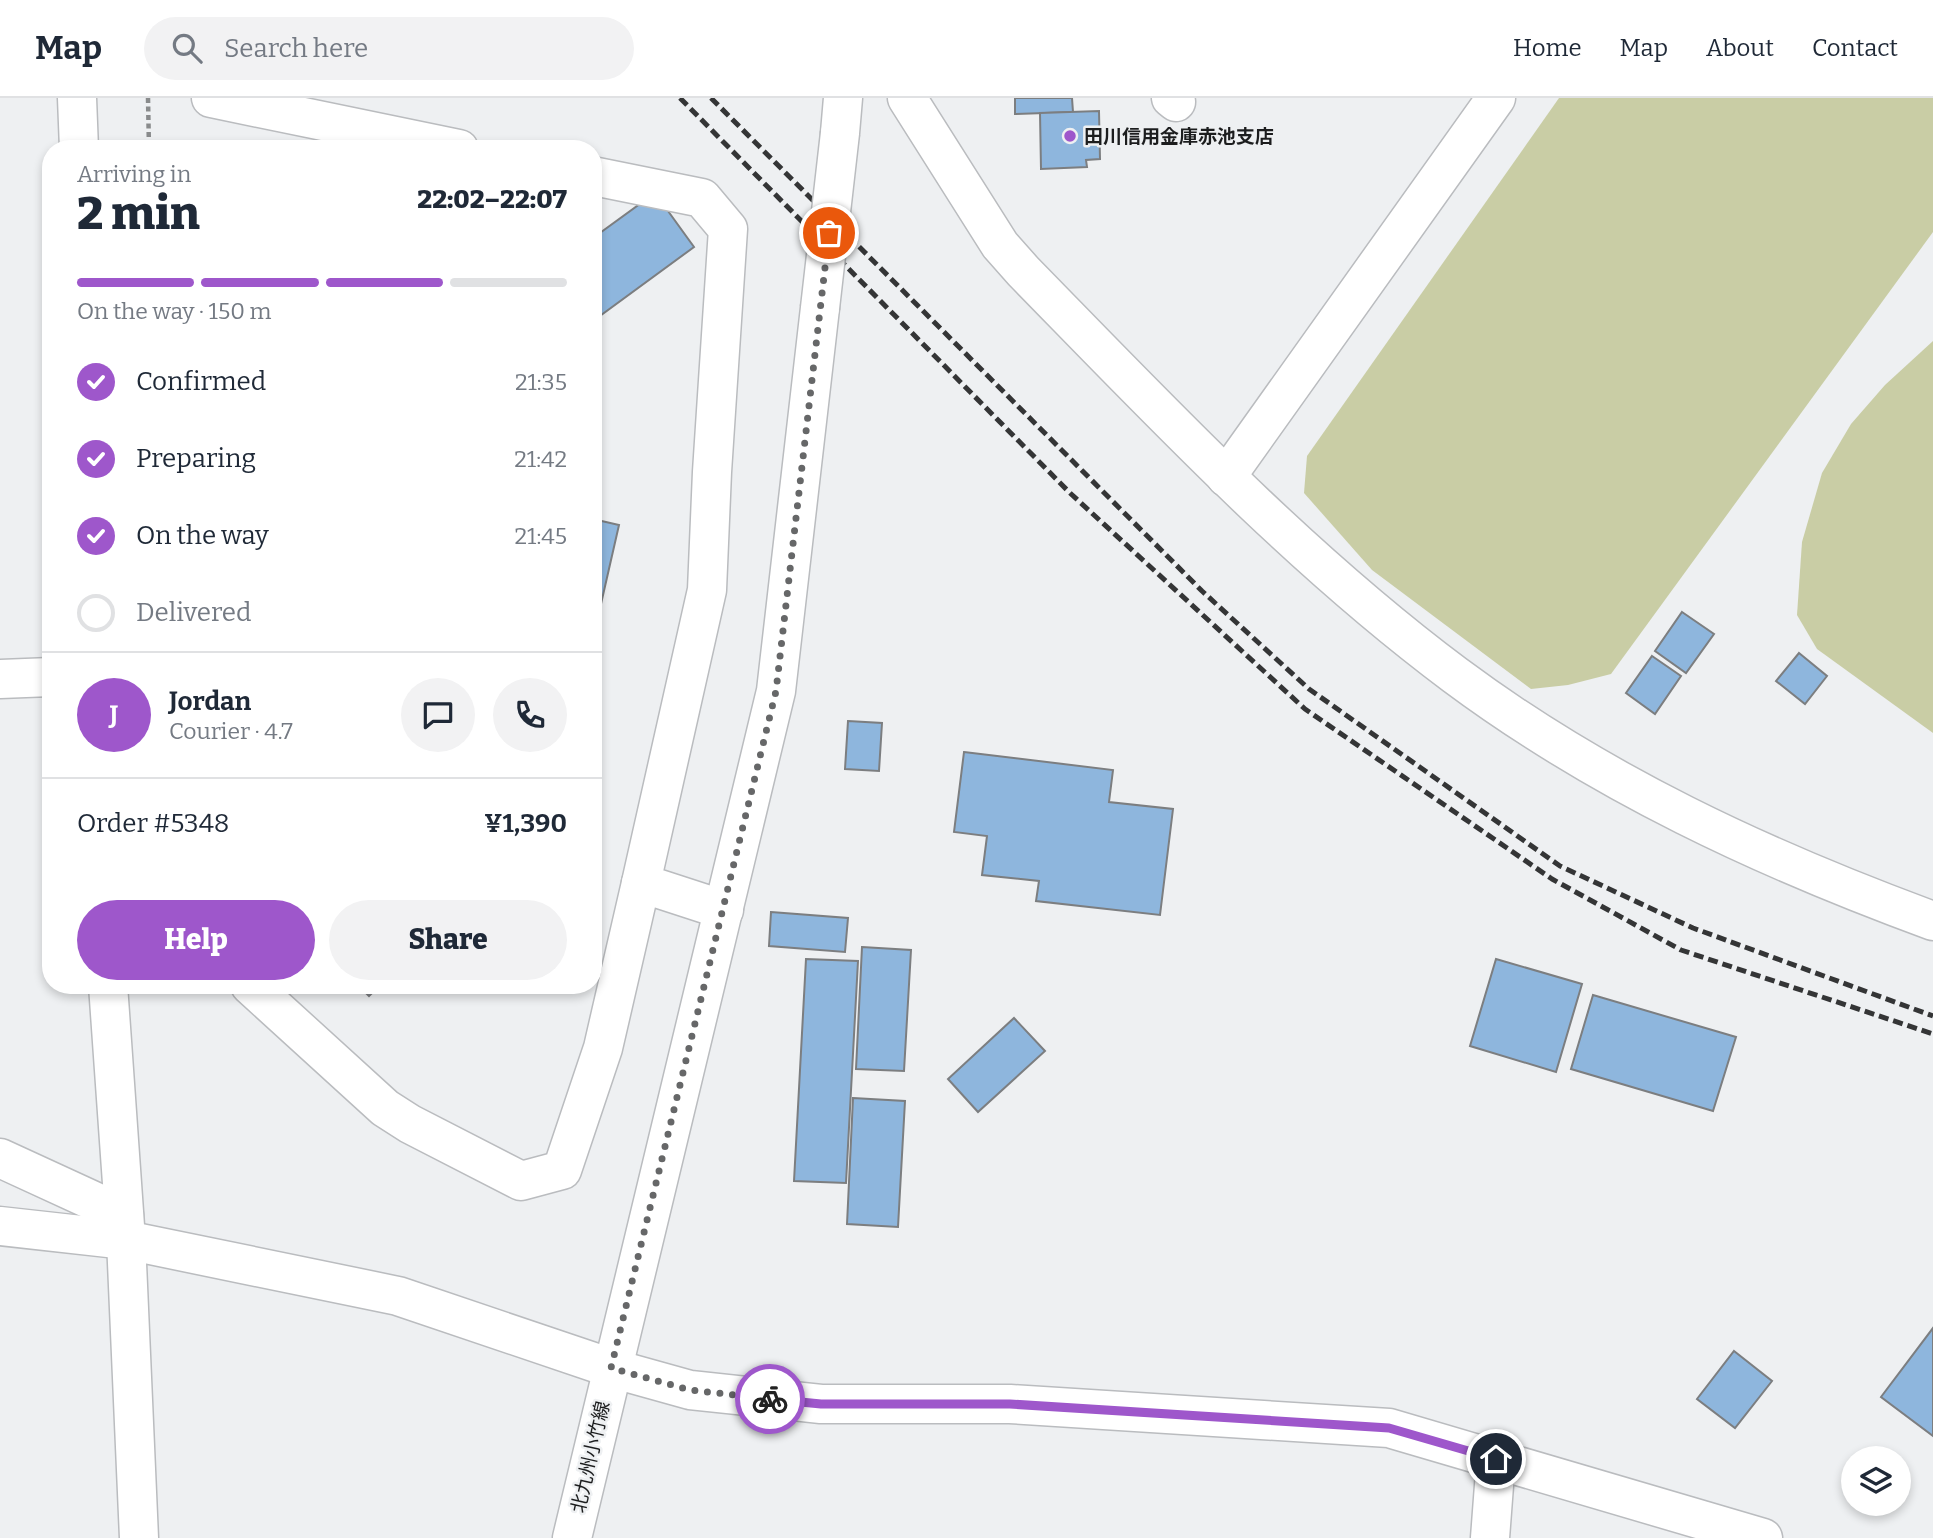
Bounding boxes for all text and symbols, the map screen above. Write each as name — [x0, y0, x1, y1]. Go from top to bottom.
search box — [144, 17, 634, 80]
text: Map — [35, 28, 102, 68]
icon: search — [168, 29, 206, 67]
text: Search here — [224, 33, 368, 64]
text: Home — [1513, 34, 1582, 62]
text: Map — [1620, 34, 1668, 62]
text: About — [1706, 34, 1774, 62]
text: Contact — [1812, 34, 1898, 62]
place label: 田川信用金庫赤池支店 — [1084, 125, 1274, 148]
marker: 田川信用金庫赤池支店 — [1062, 128, 1078, 144]
text: Arriving in — [77, 160, 191, 188]
text: 22:02–22:07 — [417, 184, 567, 215]
text: 2 min — [77, 186, 200, 241]
pin — [799, 203, 859, 263]
icon: bag — [810, 214, 848, 252]
text: On the way · 150 m — [77, 297, 271, 325]
icon: check — [77, 363, 115, 401]
text: Confirmed — [136, 366, 266, 397]
text: 21:35 — [515, 368, 567, 396]
icon: check — [77, 440, 115, 478]
text: Preparing — [136, 443, 256, 474]
text: 21:42 — [514, 445, 567, 473]
icon: check — [77, 517, 115, 555]
text: On the way — [136, 520, 269, 551]
text: 21:45 — [515, 522, 567, 550]
text: Delivered — [136, 597, 251, 628]
button: chat — [401, 678, 475, 752]
button: phone — [493, 678, 567, 752]
text: Jordan — [169, 686, 251, 717]
text: J — [110, 700, 118, 731]
text: Courier · 4.7 — [169, 717, 293, 745]
text: Order #5348 — [77, 808, 229, 839]
text: ¥1,390 — [484, 808, 567, 839]
button: Help — [77, 900, 315, 980]
button: Share — [329, 900, 567, 980]
courier — [735, 1364, 805, 1434]
icon: bike — [751, 1380, 789, 1418]
street label: 北九州小竹線 — [566, 1399, 615, 1515]
pin — [1466, 1429, 1526, 1489]
icon: home — [1477, 1440, 1515, 1478]
map controls — [1841, 1446, 1911, 1516]
button: layers — [1841, 1446, 1911, 1516]

